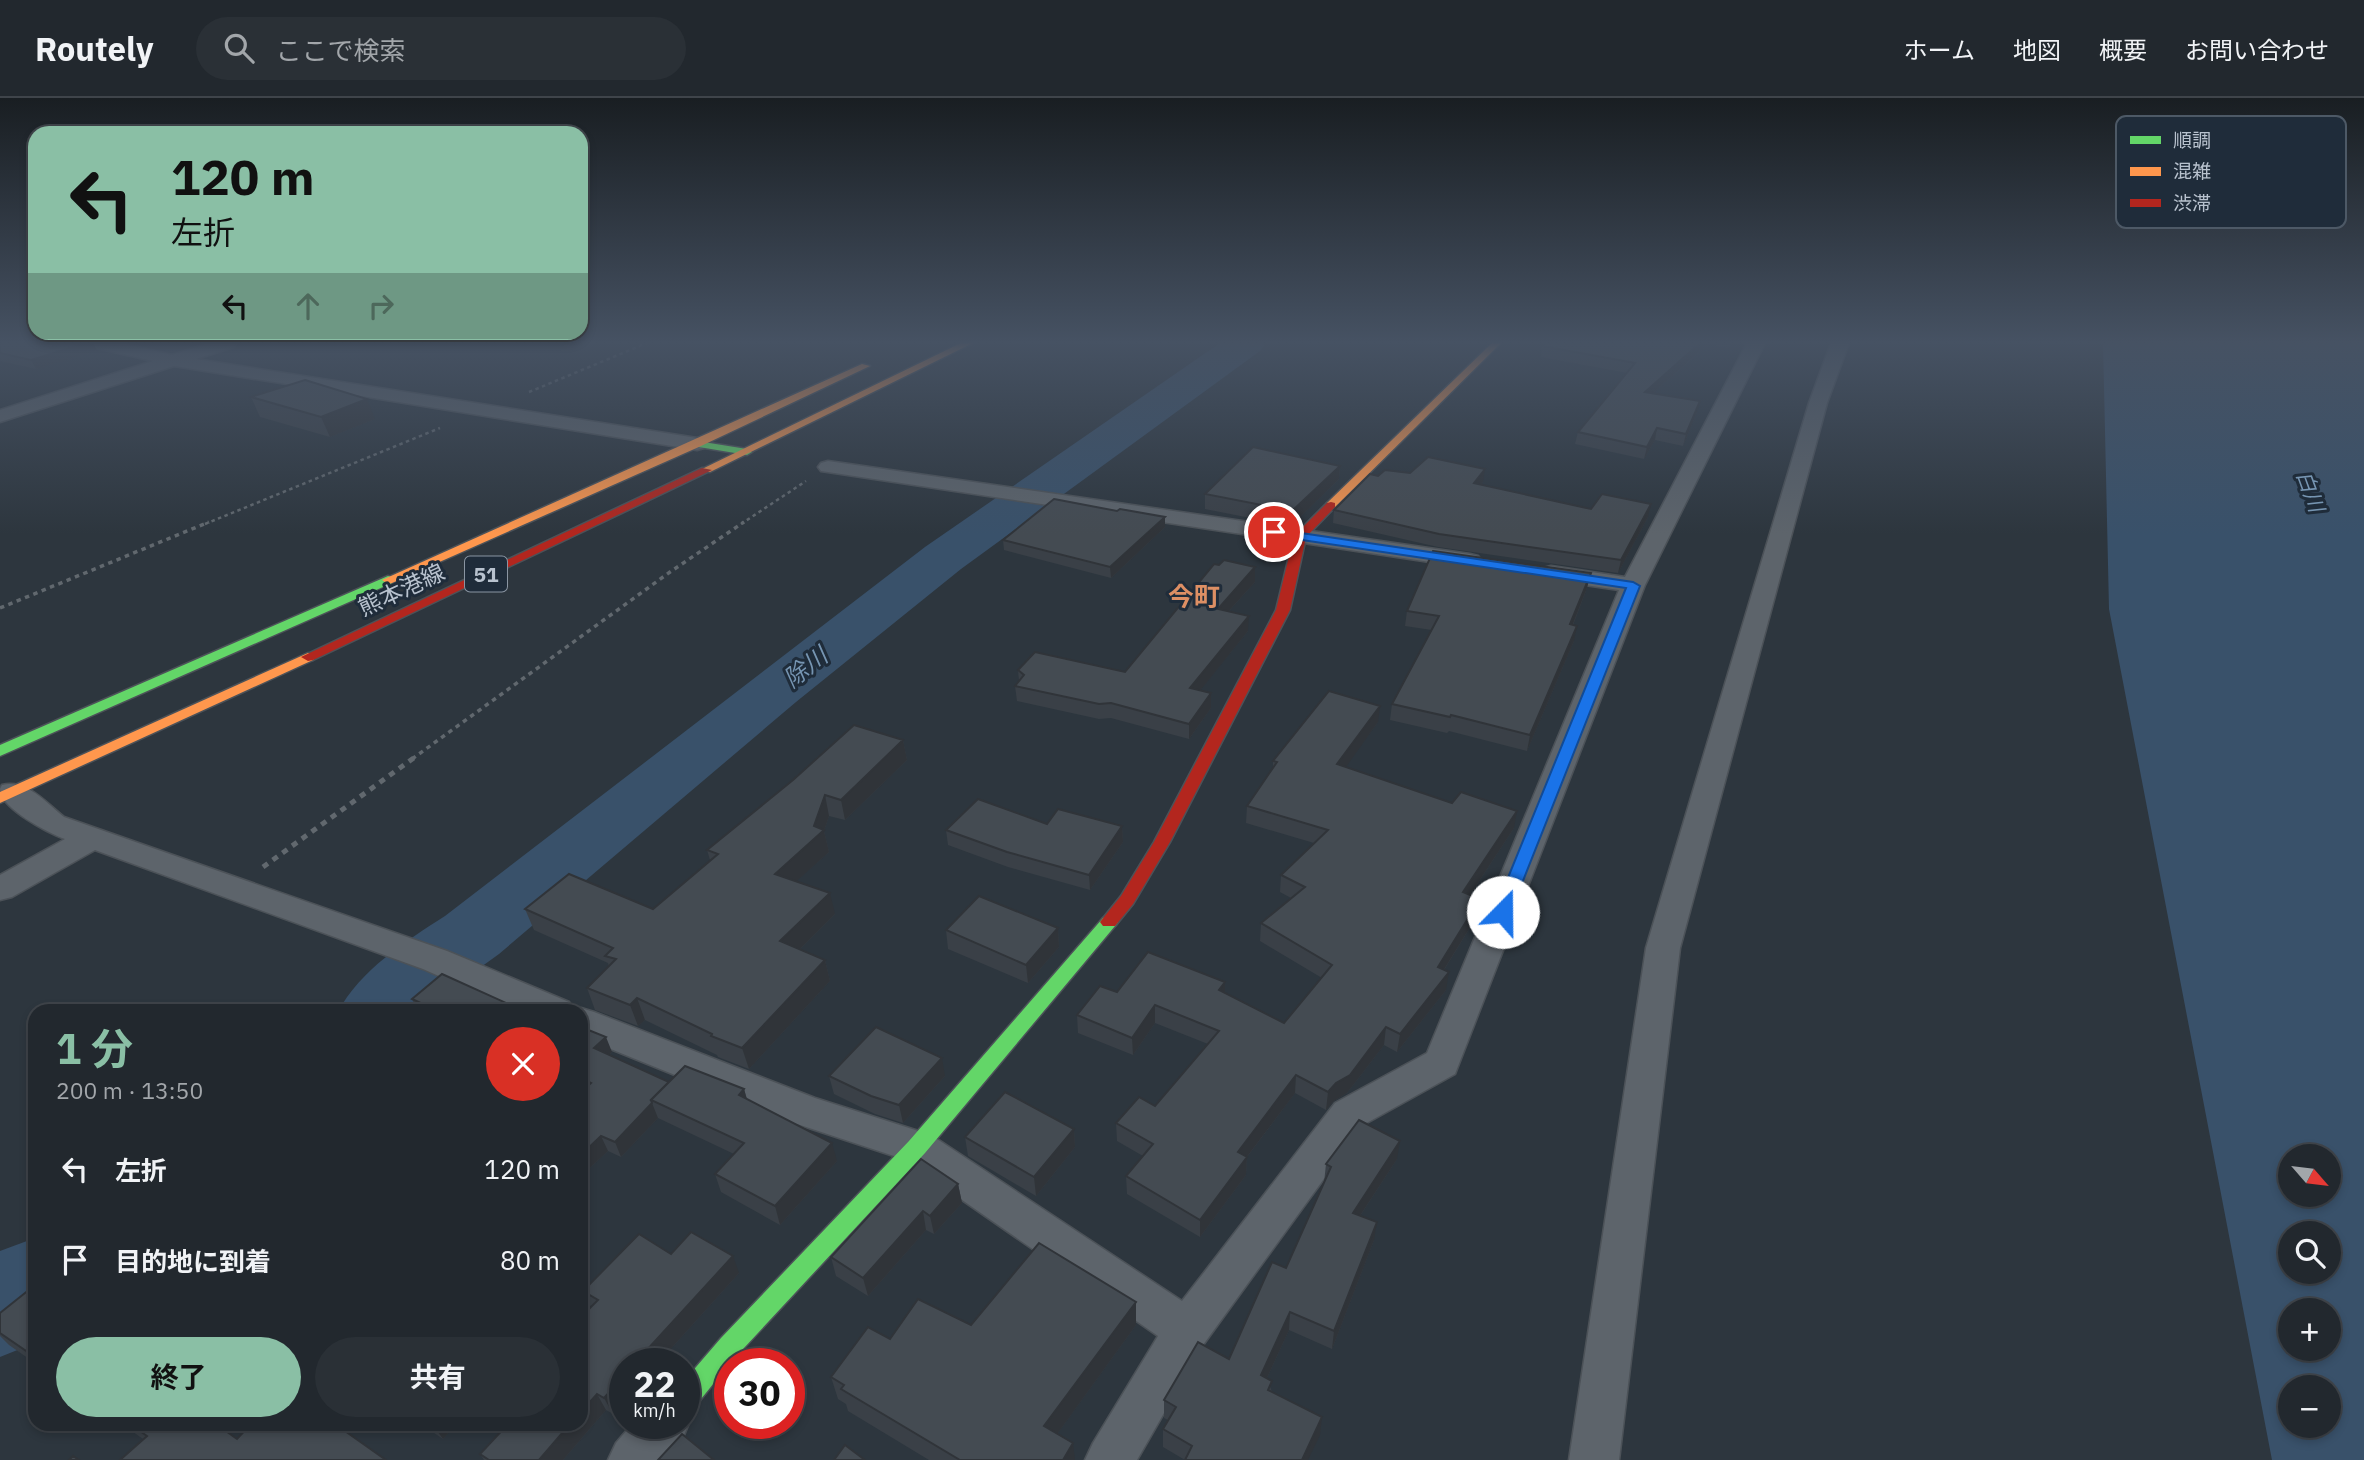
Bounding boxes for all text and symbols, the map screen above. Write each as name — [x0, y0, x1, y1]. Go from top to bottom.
search box — [196, 17, 686, 80]
text: Routely — [35, 27, 154, 70]
icon: search — [220, 29, 258, 67]
text: ここで検索 — [276, 33, 406, 67]
text: ホーム — [1904, 34, 1975, 66]
text: 地図 — [2013, 34, 2061, 66]
text: 概要 — [2099, 34, 2147, 66]
text: お問い合わせ — [2185, 34, 2329, 66]
legend — [2116, 116, 2346, 228]
text: 順調 — [2173, 128, 2211, 152]
text: 120 m — [171, 145, 315, 208]
icon: left — [56, 154, 147, 245]
text: 混雑 — [2173, 159, 2211, 183]
text: 渋滞 — [2173, 191, 2211, 215]
text: 左折 — [171, 211, 235, 253]
icon: left — [216, 287, 254, 325]
icon: ahead — [289, 287, 327, 325]
icon: right — [362, 287, 400, 325]
water label: 白川 — [2291, 466, 2332, 517]
pin — [1244, 502, 1304, 562]
icon: arrive — [1255, 513, 1293, 551]
street label: 熊本港線 — [353, 556, 449, 622]
road number: 51 — [465, 556, 507, 592]
district label: 今町 — [1168, 579, 1220, 613]
water label: 除川 — [776, 638, 836, 694]
position arrow — [1466, 875, 1540, 949]
text: 1 分 — [56, 1021, 133, 1076]
button: close — [486, 1027, 560, 1101]
text: 200 m · 13:50 — [56, 1075, 203, 1105]
north arrow — [2278, 1144, 2342, 1208]
map controls — [2278, 1144, 2341, 1438]
icon: left — [56, 1150, 94, 1188]
text: 120 m — [484, 1152, 560, 1186]
text: 左折 — [115, 1153, 167, 1187]
button: search — [2278, 1221, 2341, 1284]
icon: arrive — [56, 1241, 94, 1279]
text: 80 m — [500, 1243, 560, 1277]
text: 目的地に到着 — [115, 1244, 271, 1278]
button: + — [2278, 1298, 2341, 1361]
button: 終了 — [56, 1337, 301, 1417]
button: 共有 — [315, 1337, 560, 1417]
speed limit sign: 30 — [714, 1348, 805, 1439]
text: 22 — [633, 1361, 676, 1407]
button: − — [2278, 1375, 2341, 1438]
text: km/h — [633, 1399, 676, 1422]

